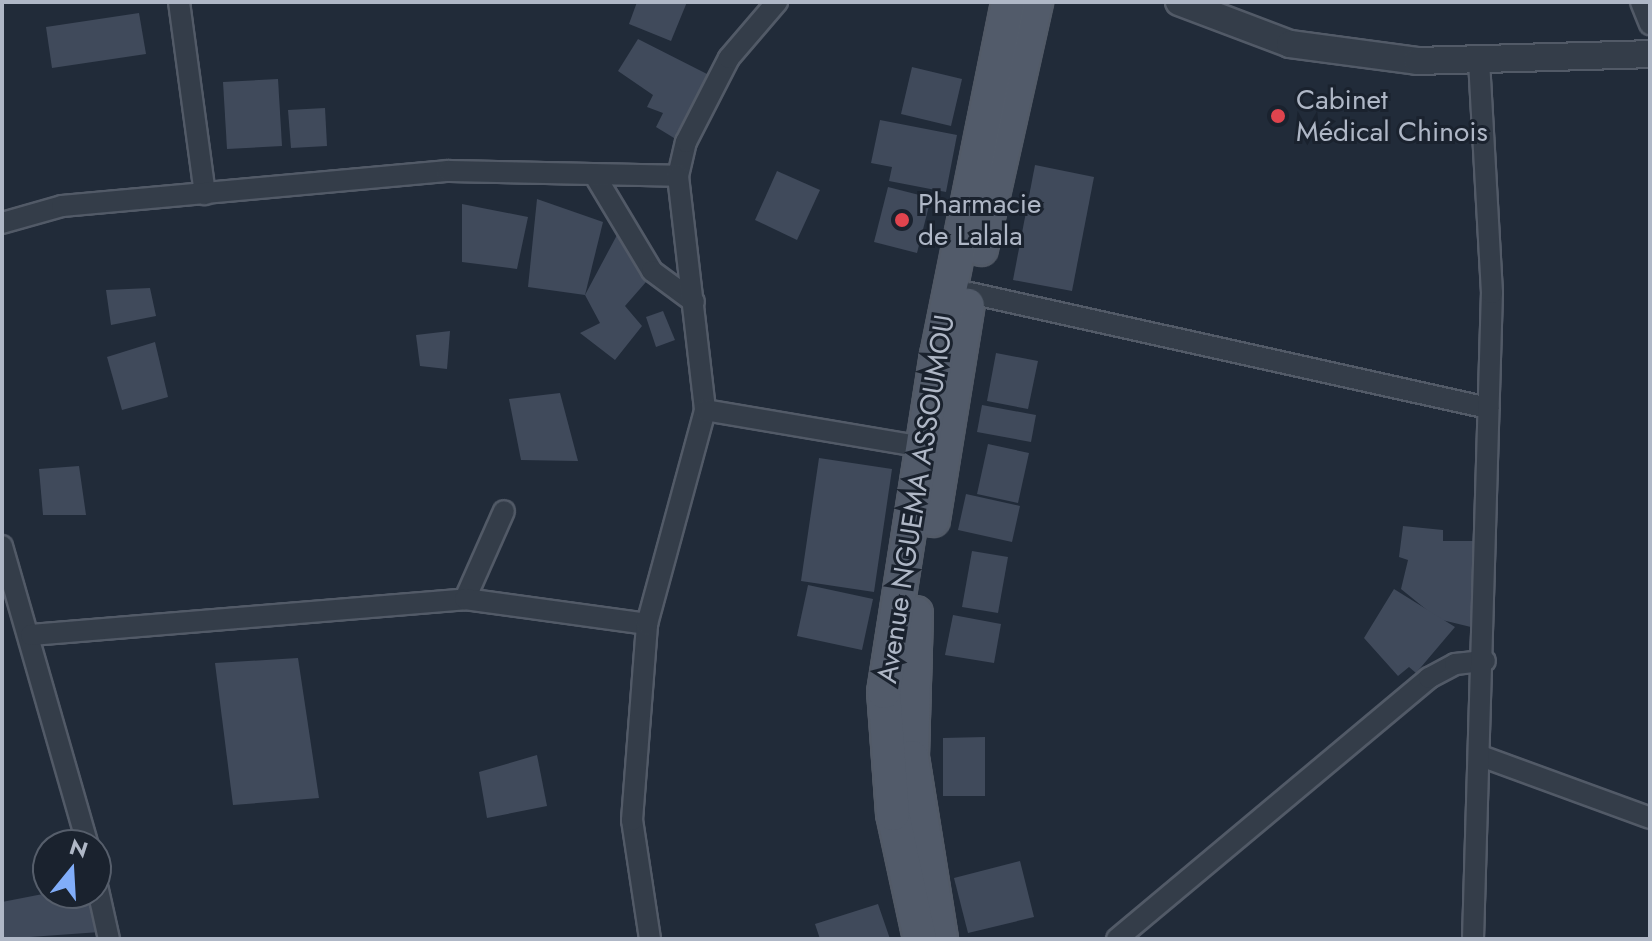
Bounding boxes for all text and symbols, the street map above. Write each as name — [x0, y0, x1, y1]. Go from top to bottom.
place label: Cabinet Médical Chinois — [1296, 83, 1488, 149]
marker: Cabinet Médical Chinois — [1267, 105, 1289, 127]
place label: Pharmacie de Lalala — [918, 187, 1042, 253]
marker: Pharmacie de Lalala — [893, 211, 911, 229]
street label: Avenue NGUEMA ASSOUMOU — [870, 312, 962, 686]
north arrow — [32, 829, 112, 909]
text: N — [66, 830, 92, 866]

